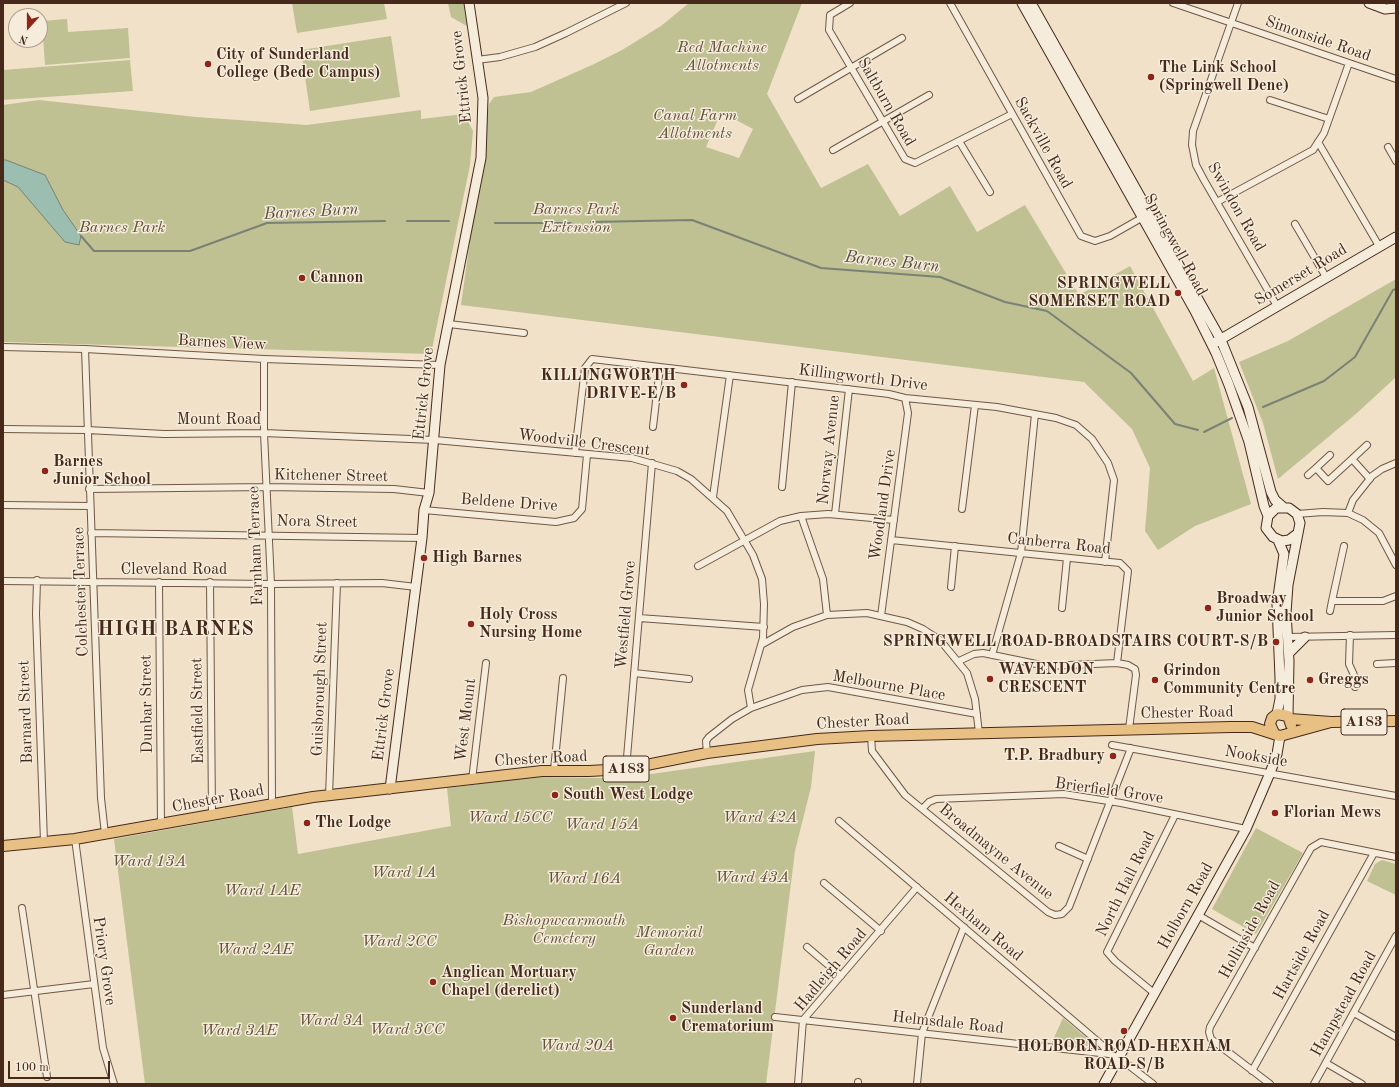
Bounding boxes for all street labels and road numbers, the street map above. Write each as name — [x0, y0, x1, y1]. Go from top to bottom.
street label: Simonside Road — [1263, 12, 1373, 66]
street label: Ettrick Grove — [448, 30, 476, 124]
street label: Saltburn Road — [853, 54, 919, 150]
street label: Sackville Road — [1010, 94, 1076, 192]
street label: Swindon Road — [1203, 159, 1269, 255]
street label: Springwell Road — [1139, 190, 1211, 300]
street label: Somerset Road — [1251, 240, 1351, 310]
street label: Barnes View — [177, 331, 267, 355]
street label: Ettrick Grove — [410, 347, 438, 441]
street label: Killingworth Drive — [797, 361, 929, 395]
street label: Norway Avenue — [814, 394, 844, 506]
street label: Mount Road — [177, 410, 261, 430]
street label: Woodville Crescent — [517, 425, 651, 461]
street label: Woodland Drive — [866, 448, 900, 562]
street label: Kitchener Street — [274, 465, 388, 487]
street label: Farnham Terrace — [244, 486, 268, 606]
street label: Beldene Drive — [460, 490, 558, 516]
street label: Nora Street — [276, 512, 358, 532]
street label: Colchester Terrace — [69, 527, 93, 657]
street label: Canberra Road — [1006, 529, 1112, 559]
street label: Cleveland Road — [121, 560, 227, 580]
street label: Westfield Grove — [612, 560, 640, 670]
street label: Guisborough Street — [308, 621, 332, 757]
street label: Dunbar Street — [137, 654, 157, 754]
street label: Eastfield Street — [187, 657, 209, 765]
street label: Barnard Street — [15, 660, 37, 764]
street label: Melbourne Place — [831, 667, 947, 705]
street label: Ettrick Grove — [369, 668, 399, 762]
street label: West Mount — [451, 677, 481, 763]
street label: Chester Road — [1140, 703, 1234, 723]
road number: A183 — [1341, 709, 1387, 735]
street label: Chester Road — [816, 710, 910, 734]
street label: Nookside — [1223, 742, 1289, 772]
street label: Chester Road — [494, 747, 588, 771]
road number: A183 — [603, 756, 649, 782]
street label: Brierfield Grove — [1054, 774, 1164, 808]
street label: Chester Road — [170, 781, 266, 817]
street label: Broadmayne Avenue — [935, 800, 1057, 904]
street label: North Hall Road — [1092, 828, 1160, 940]
street label: Holborn Road — [1154, 859, 1218, 953]
street label: Hollinside Road — [1215, 878, 1285, 982]
street label: Hexham Road — [939, 888, 1027, 966]
street label: Hartside Road — [1269, 907, 1335, 1003]
street label: Priory Grove — [88, 915, 120, 1007]
street label: Hadleigh Road — [791, 925, 871, 1015]
street label: Hampstead Road — [1307, 948, 1381, 1060]
street label: Helmsdale Road — [891, 1008, 1005, 1038]

